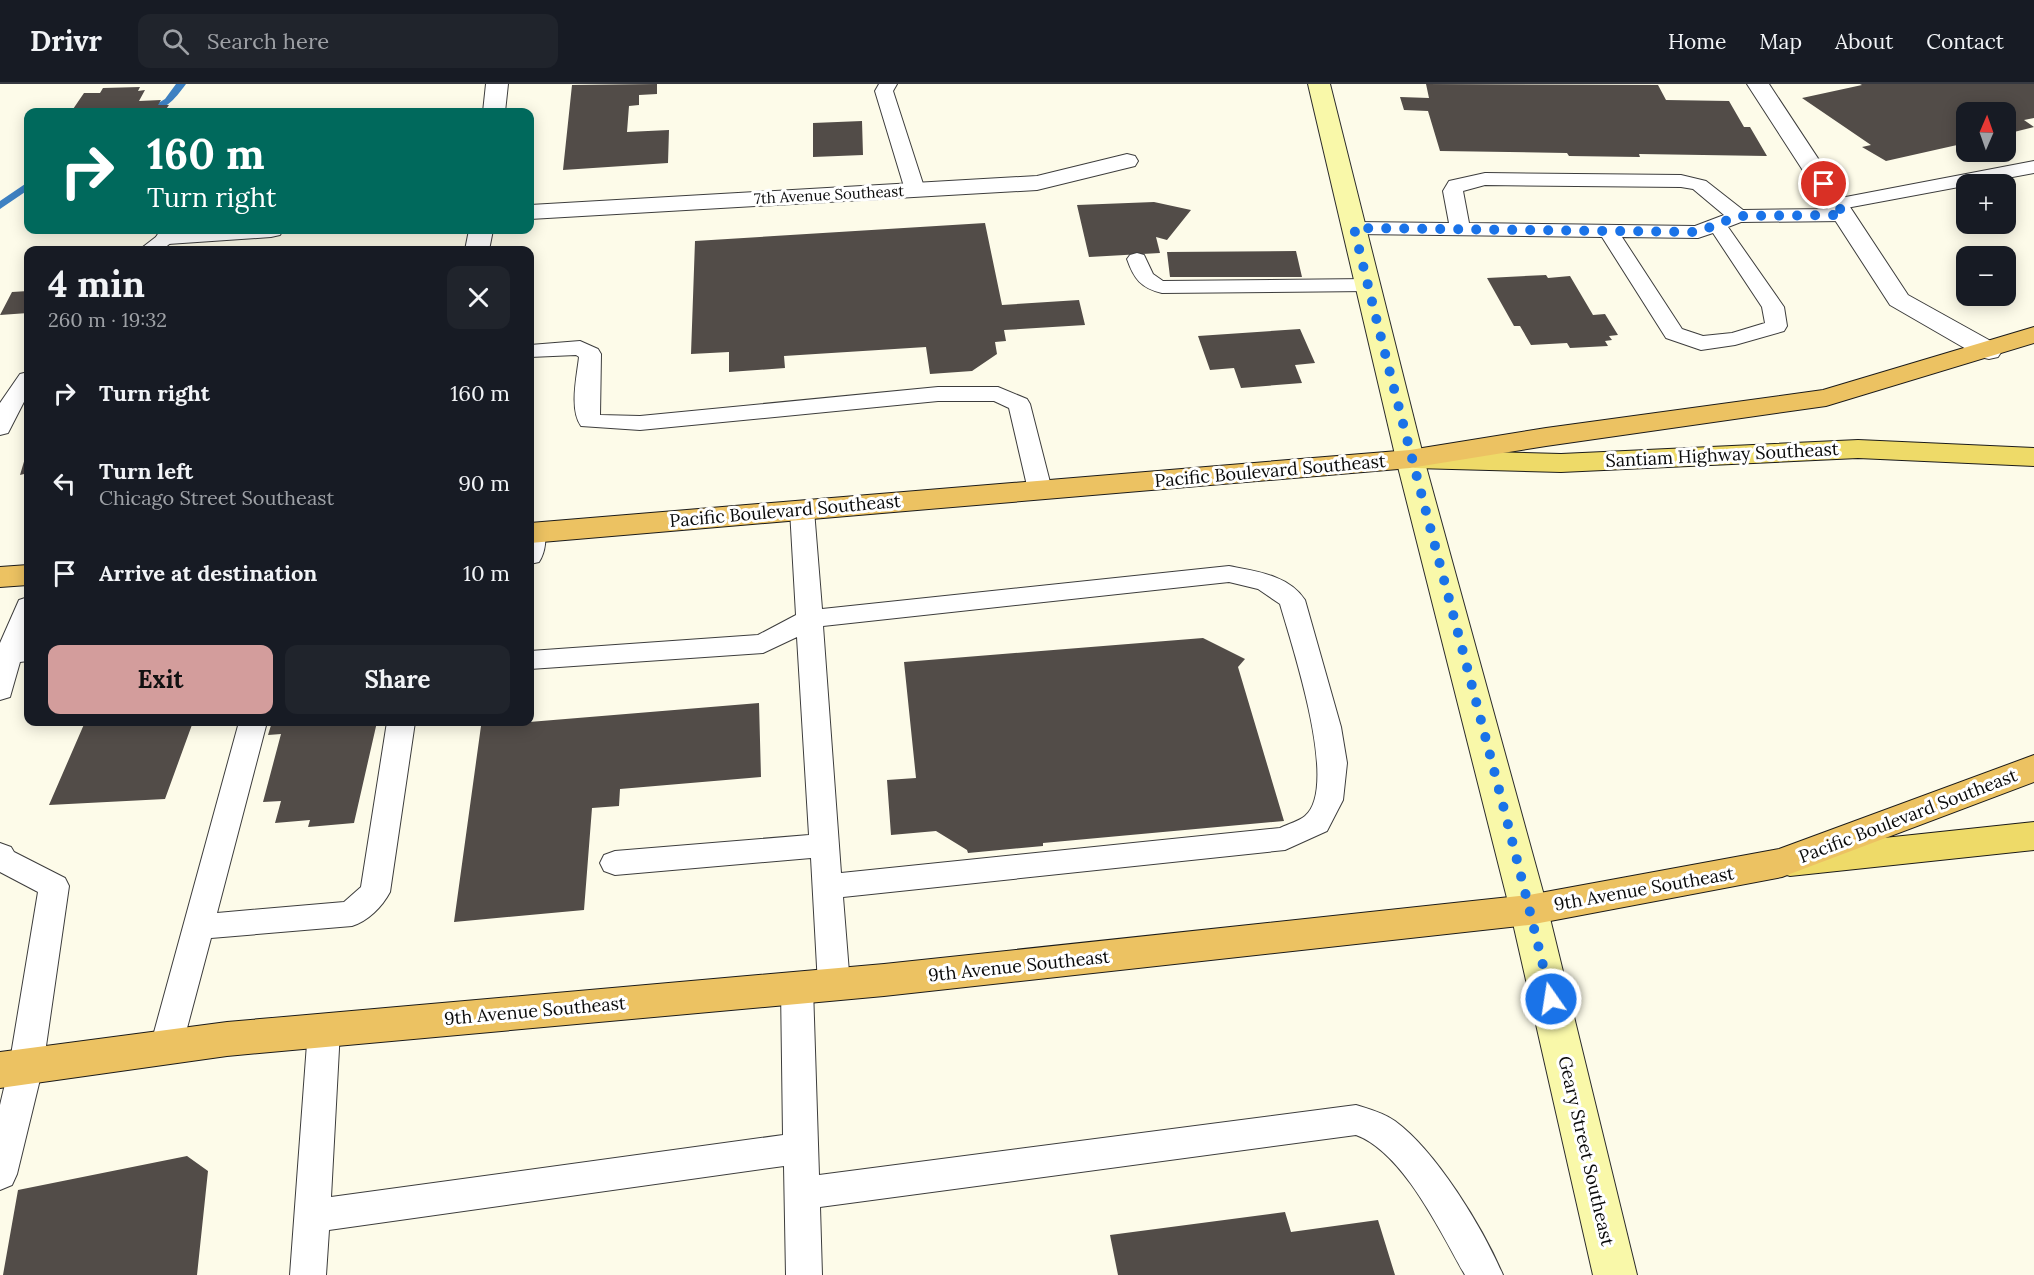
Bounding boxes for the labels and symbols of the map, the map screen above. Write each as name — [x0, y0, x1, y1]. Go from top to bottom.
north arrow — [1956, 102, 2016, 162]
pin — [1798, 158, 1849, 209]
street label: 7th Avenue Southeast — [754, 181, 905, 208]
street label: Santiam Highway Southeast — [1605, 437, 1839, 472]
street label: Pacific Boulevard Southeast — [1153, 449, 1387, 492]
street label: Pacific Boulevard Southeast — [668, 489, 902, 532]
street label: Pacific Boulevard Southeast — [1795, 763, 2020, 868]
street label: 9th Avenue Southeast — [1552, 861, 1736, 916]
street label: 9th Avenue Southeast — [927, 945, 1111, 986]
position arrow — [1519, 967, 1583, 1031]
street label: 9th Avenue Southeast — [443, 991, 627, 1030]
street label: Geary Street Southeast — [1553, 1054, 1620, 1248]

